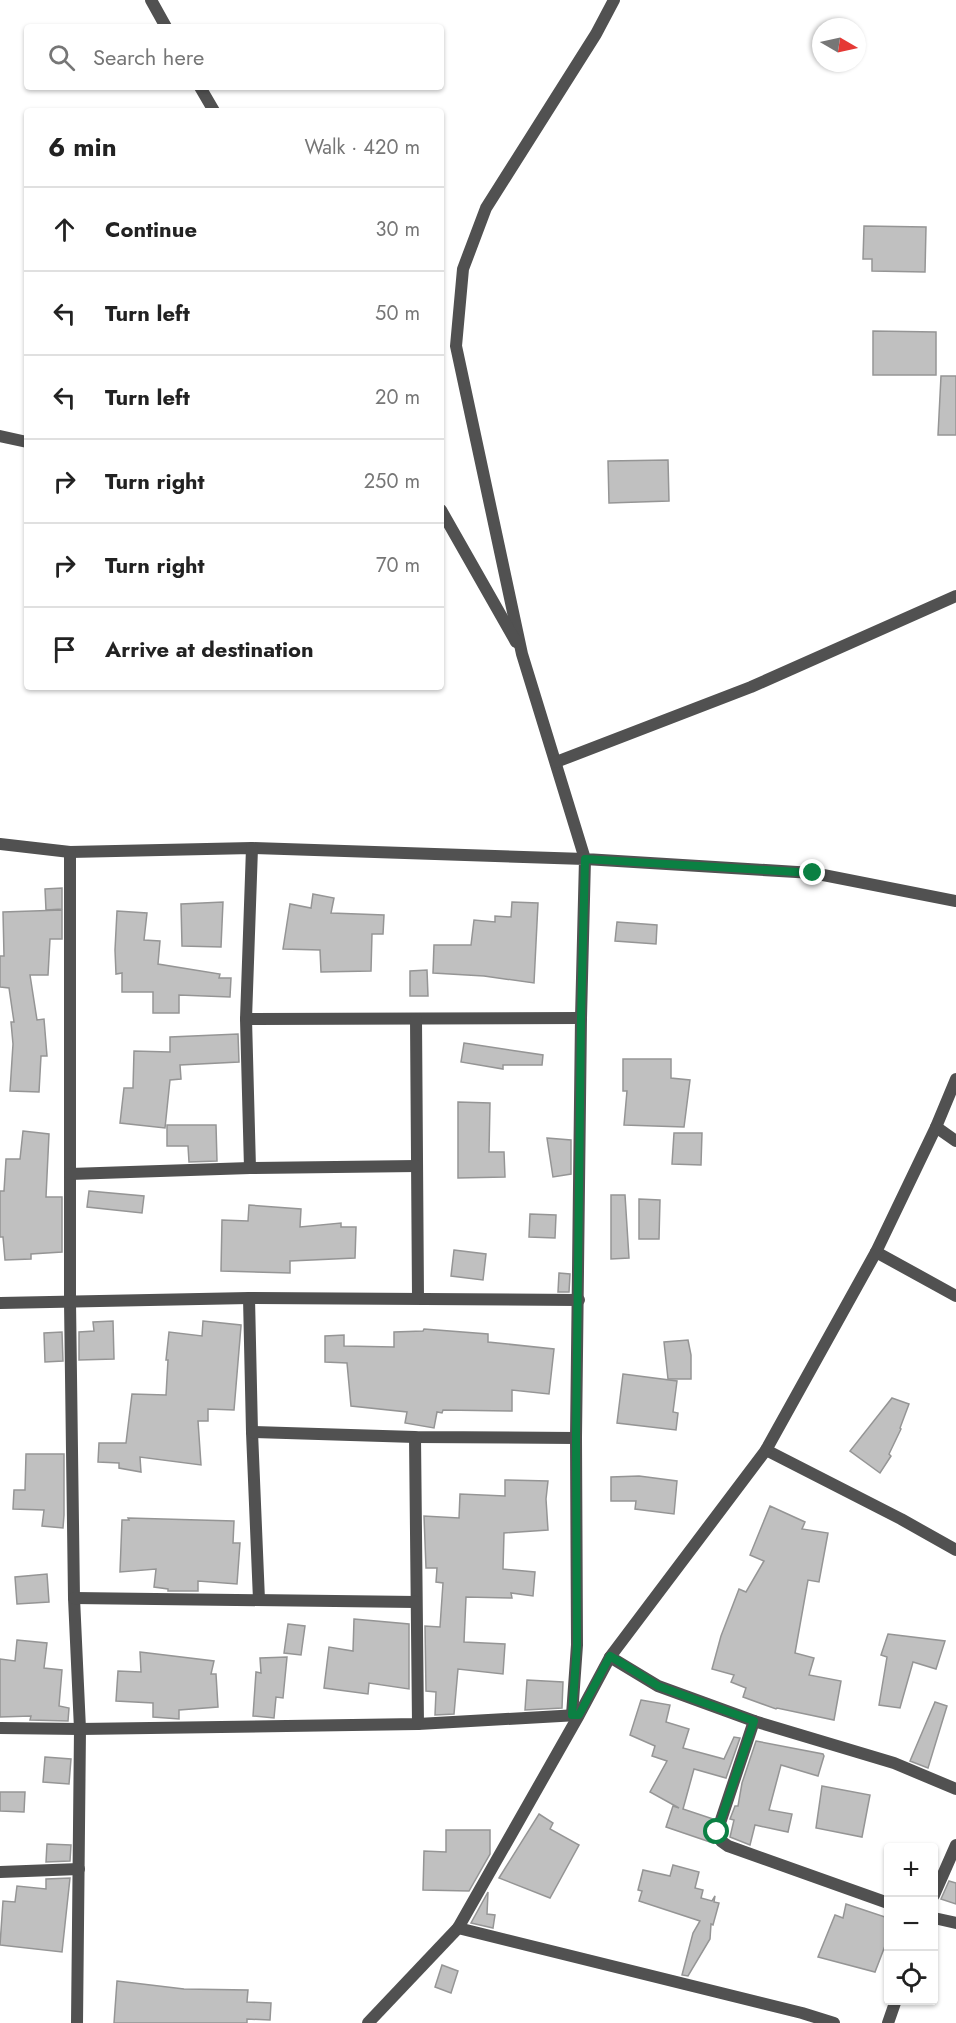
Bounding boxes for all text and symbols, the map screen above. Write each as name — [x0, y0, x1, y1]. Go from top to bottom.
north arrow — [812, 18, 866, 72]
search box — [24, 24, 444, 90]
icon: search — [45, 41, 78, 74]
text: Search here — [93, 41, 204, 73]
text: 6 min — [48, 128, 117, 166]
text: Walk · 420 m — [305, 133, 420, 162]
icon: ahead — [48, 213, 81, 246]
text: Continue — [105, 213, 197, 245]
text: 30 m — [375, 215, 420, 244]
icon: left — [48, 297, 81, 330]
text: Turn left — [105, 297, 190, 329]
text: 50 m — [375, 299, 420, 328]
icon: left — [48, 381, 81, 414]
text: Turn left — [105, 381, 190, 413]
text: 20 m — [375, 383, 420, 412]
icon: right — [48, 465, 81, 498]
text: Turn right — [105, 465, 205, 497]
text: 250 m — [364, 467, 420, 496]
icon: right — [48, 549, 81, 582]
text: Turn right — [105, 549, 205, 581]
text: 70 m — [376, 551, 420, 580]
icon: arrive — [48, 633, 81, 666]
text: Arrive at destination — [105, 633, 314, 665]
route end — [799, 859, 825, 885]
route start — [703, 1818, 729, 1844]
map controls — [884, 1843, 938, 2005]
button: + — [884, 1843, 938, 1897]
button: − — [884, 1897, 938, 1951]
button: locate — [884, 1951, 938, 2005]

